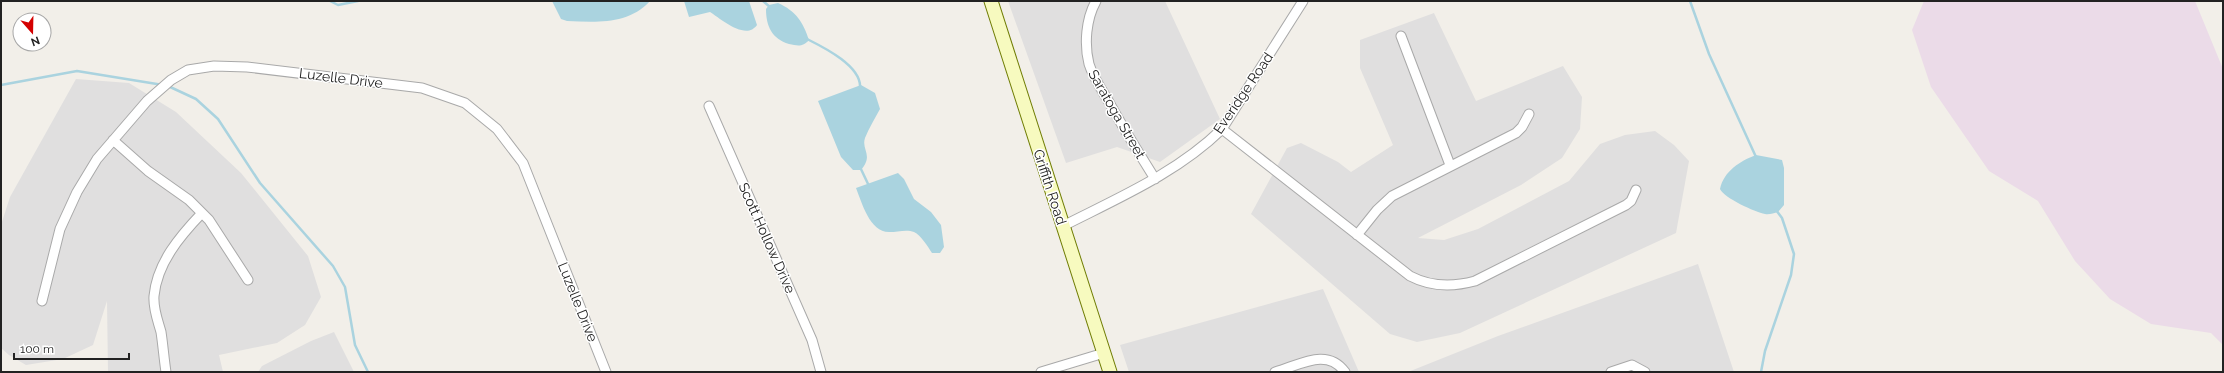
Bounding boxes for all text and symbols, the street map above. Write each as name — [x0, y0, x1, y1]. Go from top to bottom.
north arrow — [12, 12, 52, 52]
text: N — [29, 33, 41, 48]
street label: Everidge Road — [1210, 49, 1276, 137]
street label: Luzelle Drive — [298, 65, 384, 91]
street label: Saratoga Street — [1085, 67, 1149, 162]
street label: Griffith Road — [1030, 147, 1070, 227]
street label: Scott Hollow Drive — [735, 180, 799, 296]
street label: Luzelle Drive — [555, 260, 601, 344]
scale bar — [14, 335, 129, 361]
text: 100 m — [20, 342, 54, 356]

